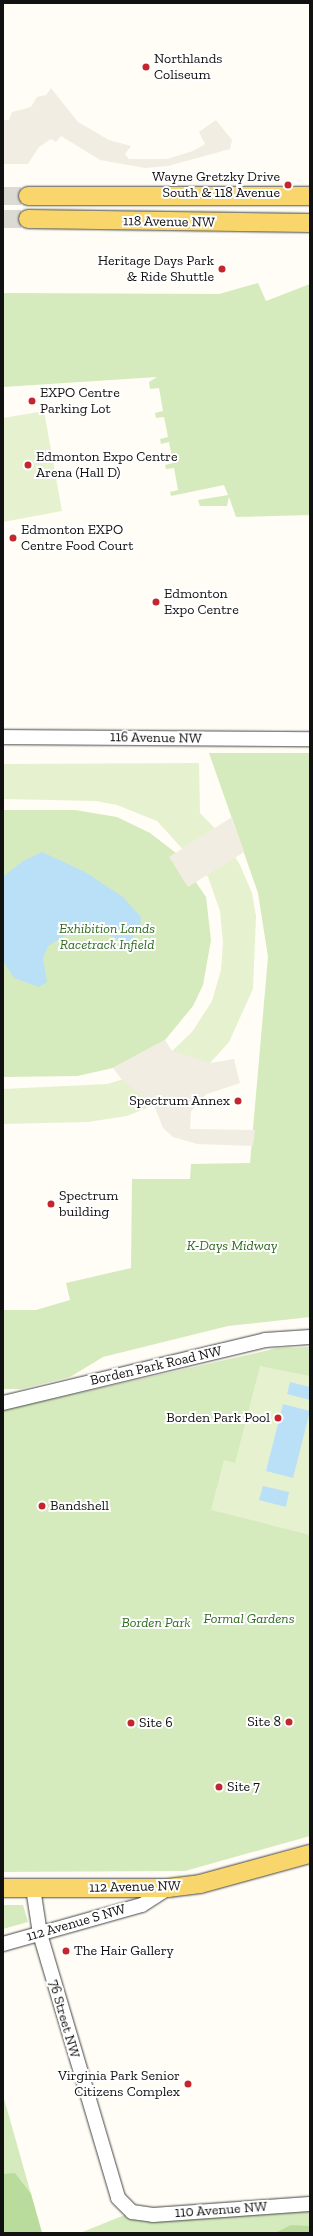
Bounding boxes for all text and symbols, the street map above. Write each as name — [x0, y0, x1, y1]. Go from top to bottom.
place label: Northlands Coliseum — [154, 51, 222, 84]
marker: Northlands Coliseum — [141, 62, 151, 72]
place label: Wayne Gretzky Drive South & 118 Avenue — [152, 169, 280, 202]
marker: Wayne Gretzky Drive South & 118 Avenue — [283, 180, 293, 190]
street label: 118 Avenue NW — [123, 213, 215, 231]
place label: Heritage Days Park & Ride Shuttle — [98, 253, 214, 286]
marker: Heritage Days Park & Ride Shuttle — [217, 264, 227, 274]
place label: EXPO Centre Parking Lot — [40, 385, 120, 418]
marker: EXPO Centre Parking Lot — [27, 396, 37, 406]
place label: Edmonton Expo Centre Arena (Hall D) — [36, 449, 178, 482]
marker: Edmonton Expo Centre Arena (Hall D) — [23, 460, 33, 470]
place label: Edmonton EXPO Centre Food Court — [21, 522, 133, 554]
marker: Edmonton EXPO Centre Food Court — [8, 533, 18, 543]
place label: Edmonton Expo Centre — [164, 586, 239, 618]
marker: Edmonton Expo Centre — [151, 597, 161, 607]
street label: 116 Avenue NW — [110, 729, 202, 747]
park label: Exhibition Lands Racetrack Infield — [59, 921, 155, 954]
place label: Spectrum Annex — [129, 1093, 230, 1109]
marker: Spectrum Annex — [233, 1096, 243, 1106]
place label: Spectrum building — [59, 1188, 118, 1220]
marker: Spectrum building — [46, 1199, 56, 1209]
park label: K-Days Midway — [187, 1238, 277, 1254]
street label: Borden Park Road NW — [89, 1343, 223, 1389]
place label: Borden Park Pool — [166, 1410, 270, 1426]
marker: Borden Park Pool — [273, 1413, 283, 1423]
place label: Bandshell — [50, 1498, 109, 1514]
marker: Bandshell — [37, 1501, 47, 1511]
park label: Formal Gardens — [203, 1611, 295, 1627]
park label: Borden Park — [121, 1615, 191, 1631]
place label: Site 8 — [247, 1714, 281, 1730]
place label: Site 6 — [139, 1715, 173, 1731]
marker: Site 8 — [284, 1717, 294, 1727]
marker: Site 6 — [126, 1718, 136, 1728]
place label: Site 7 — [227, 1779, 260, 1795]
marker: Site 7 — [214, 1782, 224, 1792]
street label: 112 Avenue NW — [89, 1878, 181, 1896]
street label: 112 Avenue S NW — [24, 1901, 128, 1945]
place label: The Hair Gallery — [74, 1943, 174, 1959]
marker: The Hair Gallery — [61, 1946, 71, 1956]
street label: 76 Street NW — [45, 1978, 83, 2060]
place label: Virginia Park Senior Citizens Complex — [58, 2068, 180, 2100]
marker: Virginia Park Senior Citizens Complex — [183, 2079, 193, 2089]
street label: 110 Avenue NW — [174, 2198, 268, 2222]

